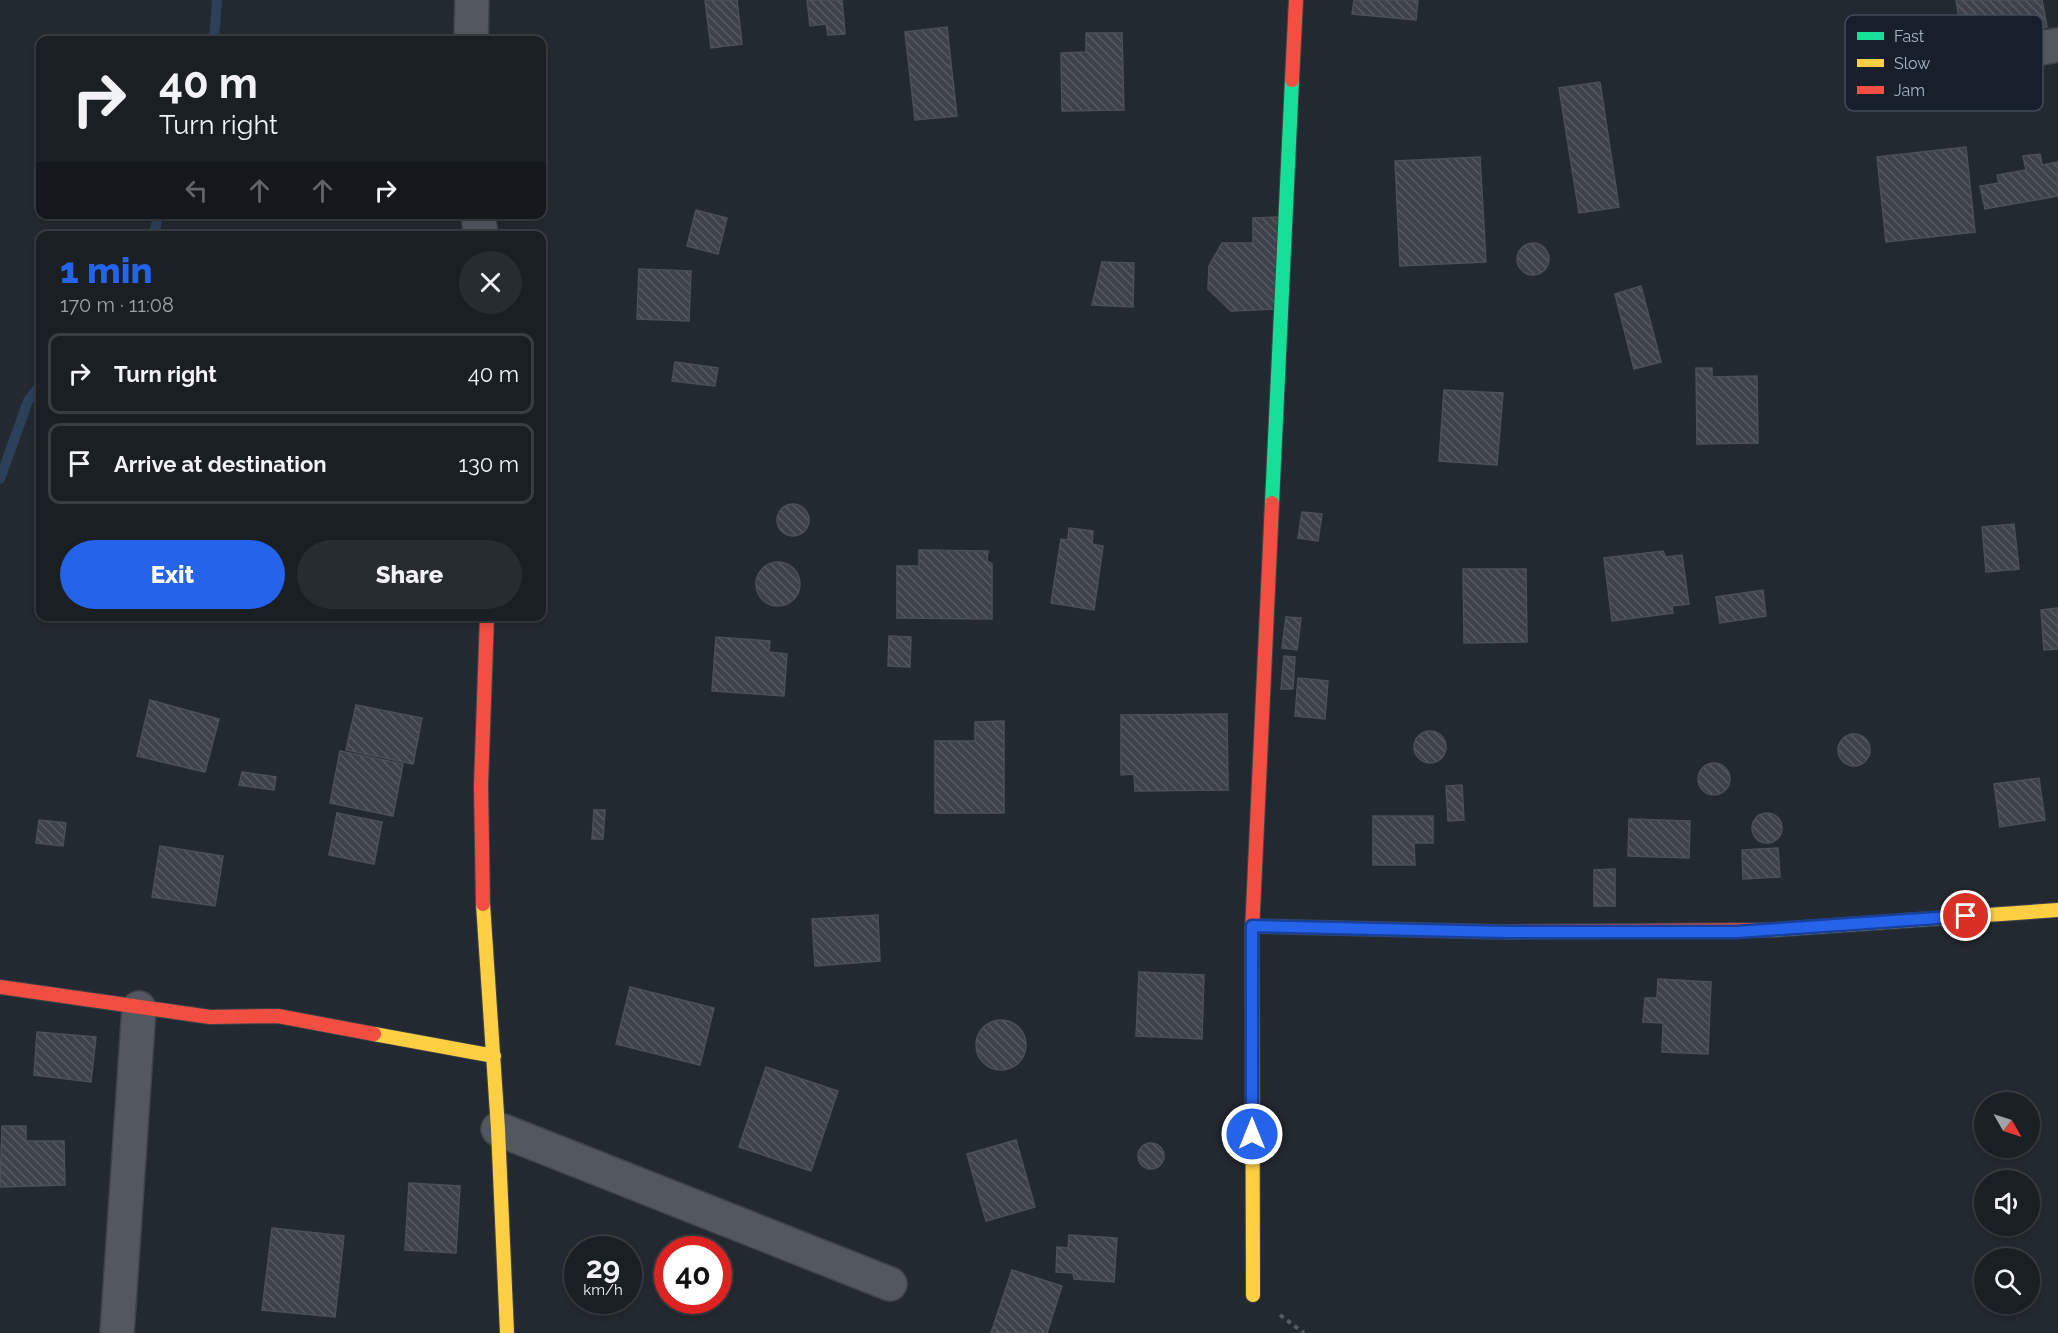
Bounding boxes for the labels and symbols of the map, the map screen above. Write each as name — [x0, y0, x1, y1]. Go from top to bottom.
legend — [1845, 15, 2043, 111]
text: Fast — [1894, 27, 1925, 46]
text: Slow — [1894, 54, 1930, 73]
text: Jam — [1894, 81, 1925, 100]
pin — [1940, 890, 1991, 941]
north arrow — [1974, 1092, 2040, 1158]
position arrow — [1220, 1102, 1284, 1166]
speed limit sign: 40 — [654, 1236, 732, 1314]

